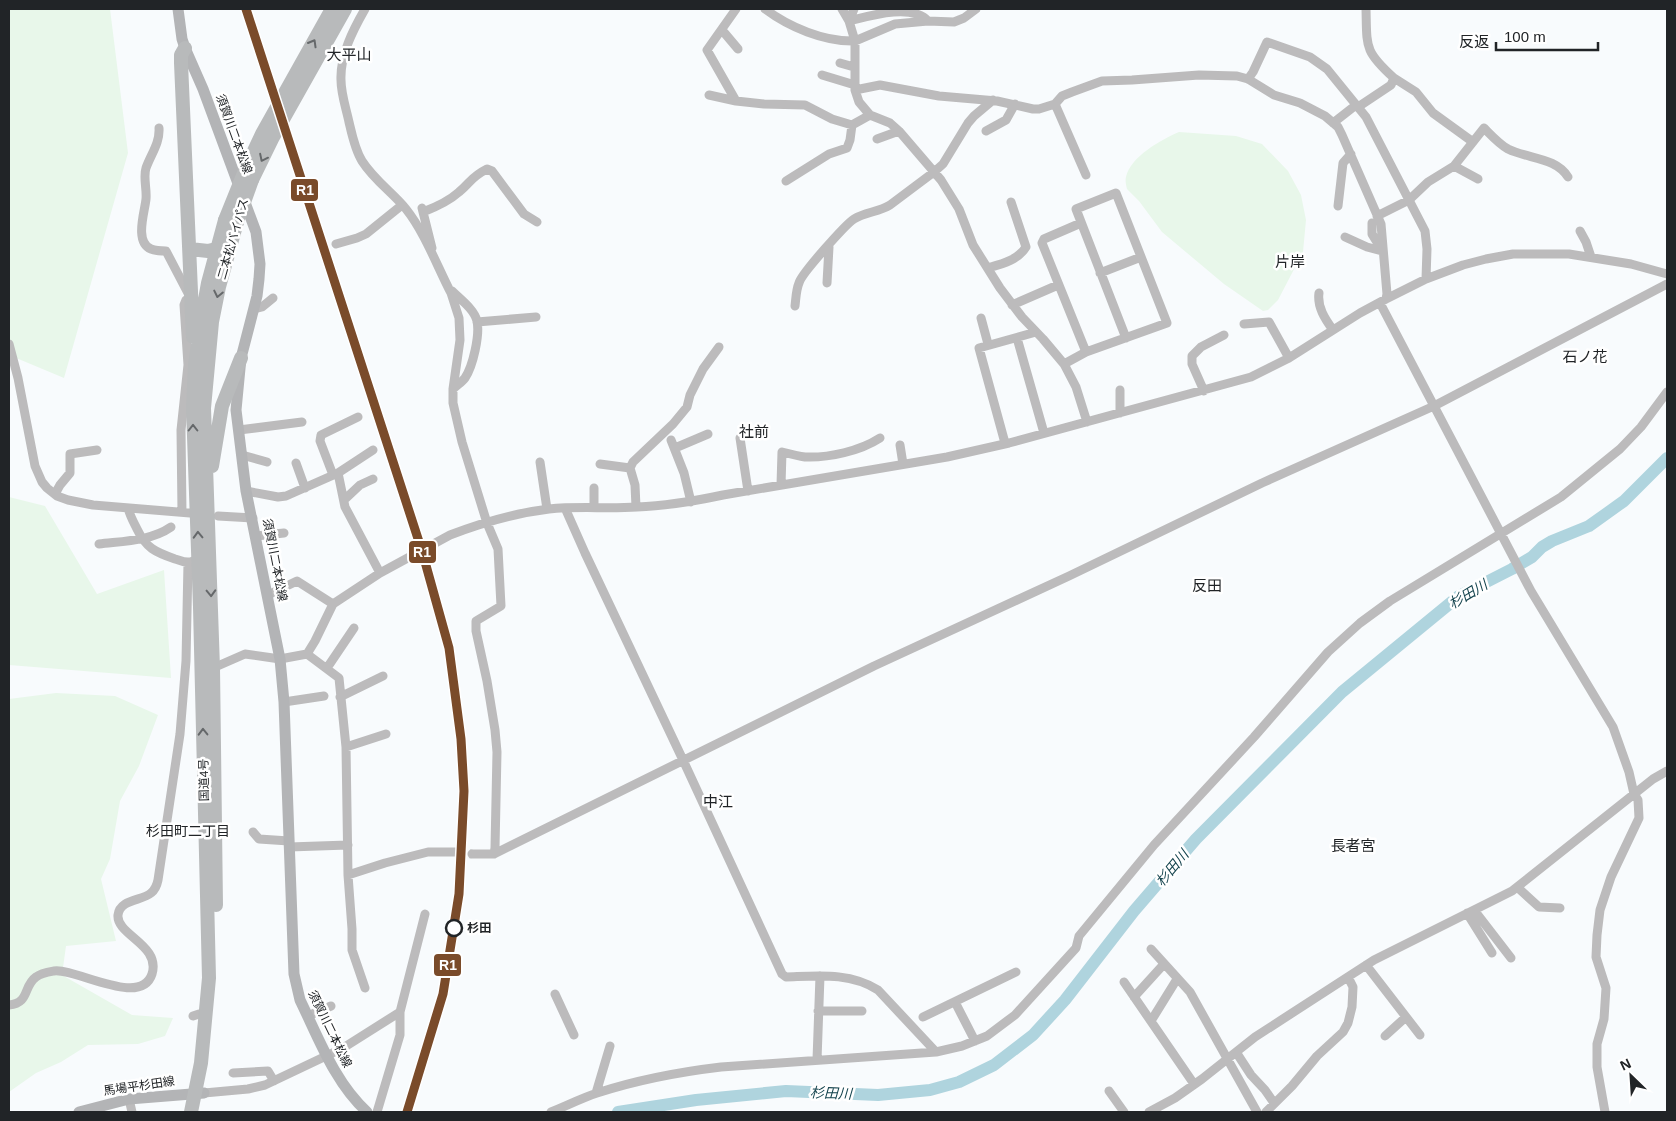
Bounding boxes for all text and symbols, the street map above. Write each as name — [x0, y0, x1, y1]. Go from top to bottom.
scale bar — [1496, 20, 1598, 52]
text: 100 m — [1504, 28, 1546, 45]
district label: 反返 — [1459, 33, 1489, 50]
one-way arrow — [307, 39, 317, 48]
district label: 大平山 — [326, 46, 372, 63]
street label: 須賀川二本松線 — [213, 92, 255, 176]
one-way arrow — [259, 153, 269, 162]
line badge: R1 — [290, 178, 319, 202]
text: R1 — [296, 182, 314, 198]
street label: 二本松バイパス — [215, 197, 251, 281]
district label: 片岸 — [1275, 253, 1305, 270]
one-way arrow — [213, 290, 224, 299]
district label: 石ノ花 — [1562, 348, 1608, 365]
district label: 社前 — [739, 423, 769, 440]
one-way arrow — [188, 424, 198, 432]
street label: 須賀川二本松線 — [260, 517, 290, 603]
one-way arrow — [192, 531, 203, 539]
line badge: R1 — [408, 540, 437, 564]
text: R1 — [413, 544, 431, 560]
water label: 杉田川 — [1446, 575, 1492, 612]
district label: 反田 — [1192, 577, 1222, 594]
one-way arrow — [206, 590, 216, 597]
one-way arrow — [198, 728, 208, 736]
street label: 国道4号 — [197, 759, 211, 801]
district label: 中江 — [703, 793, 733, 810]
district label: 杉田町二丁目 — [146, 823, 230, 839]
district label: 長者宮 — [1330, 837, 1376, 854]
water label: 杉田川 — [1152, 845, 1193, 889]
marker: 杉田 — [445, 919, 463, 937]
place label: 杉田 — [467, 921, 491, 935]
line badge: R1 — [433, 953, 462, 977]
text: R1 — [439, 957, 457, 973]
street label: 須賀川二本松線 — [305, 988, 355, 1070]
north arrow — [1606, 1051, 1656, 1101]
text: N — [1618, 1055, 1633, 1074]
street label: 馬場平杉田線 — [102, 1074, 176, 1098]
water label: 杉田川 — [810, 1084, 854, 1102]

